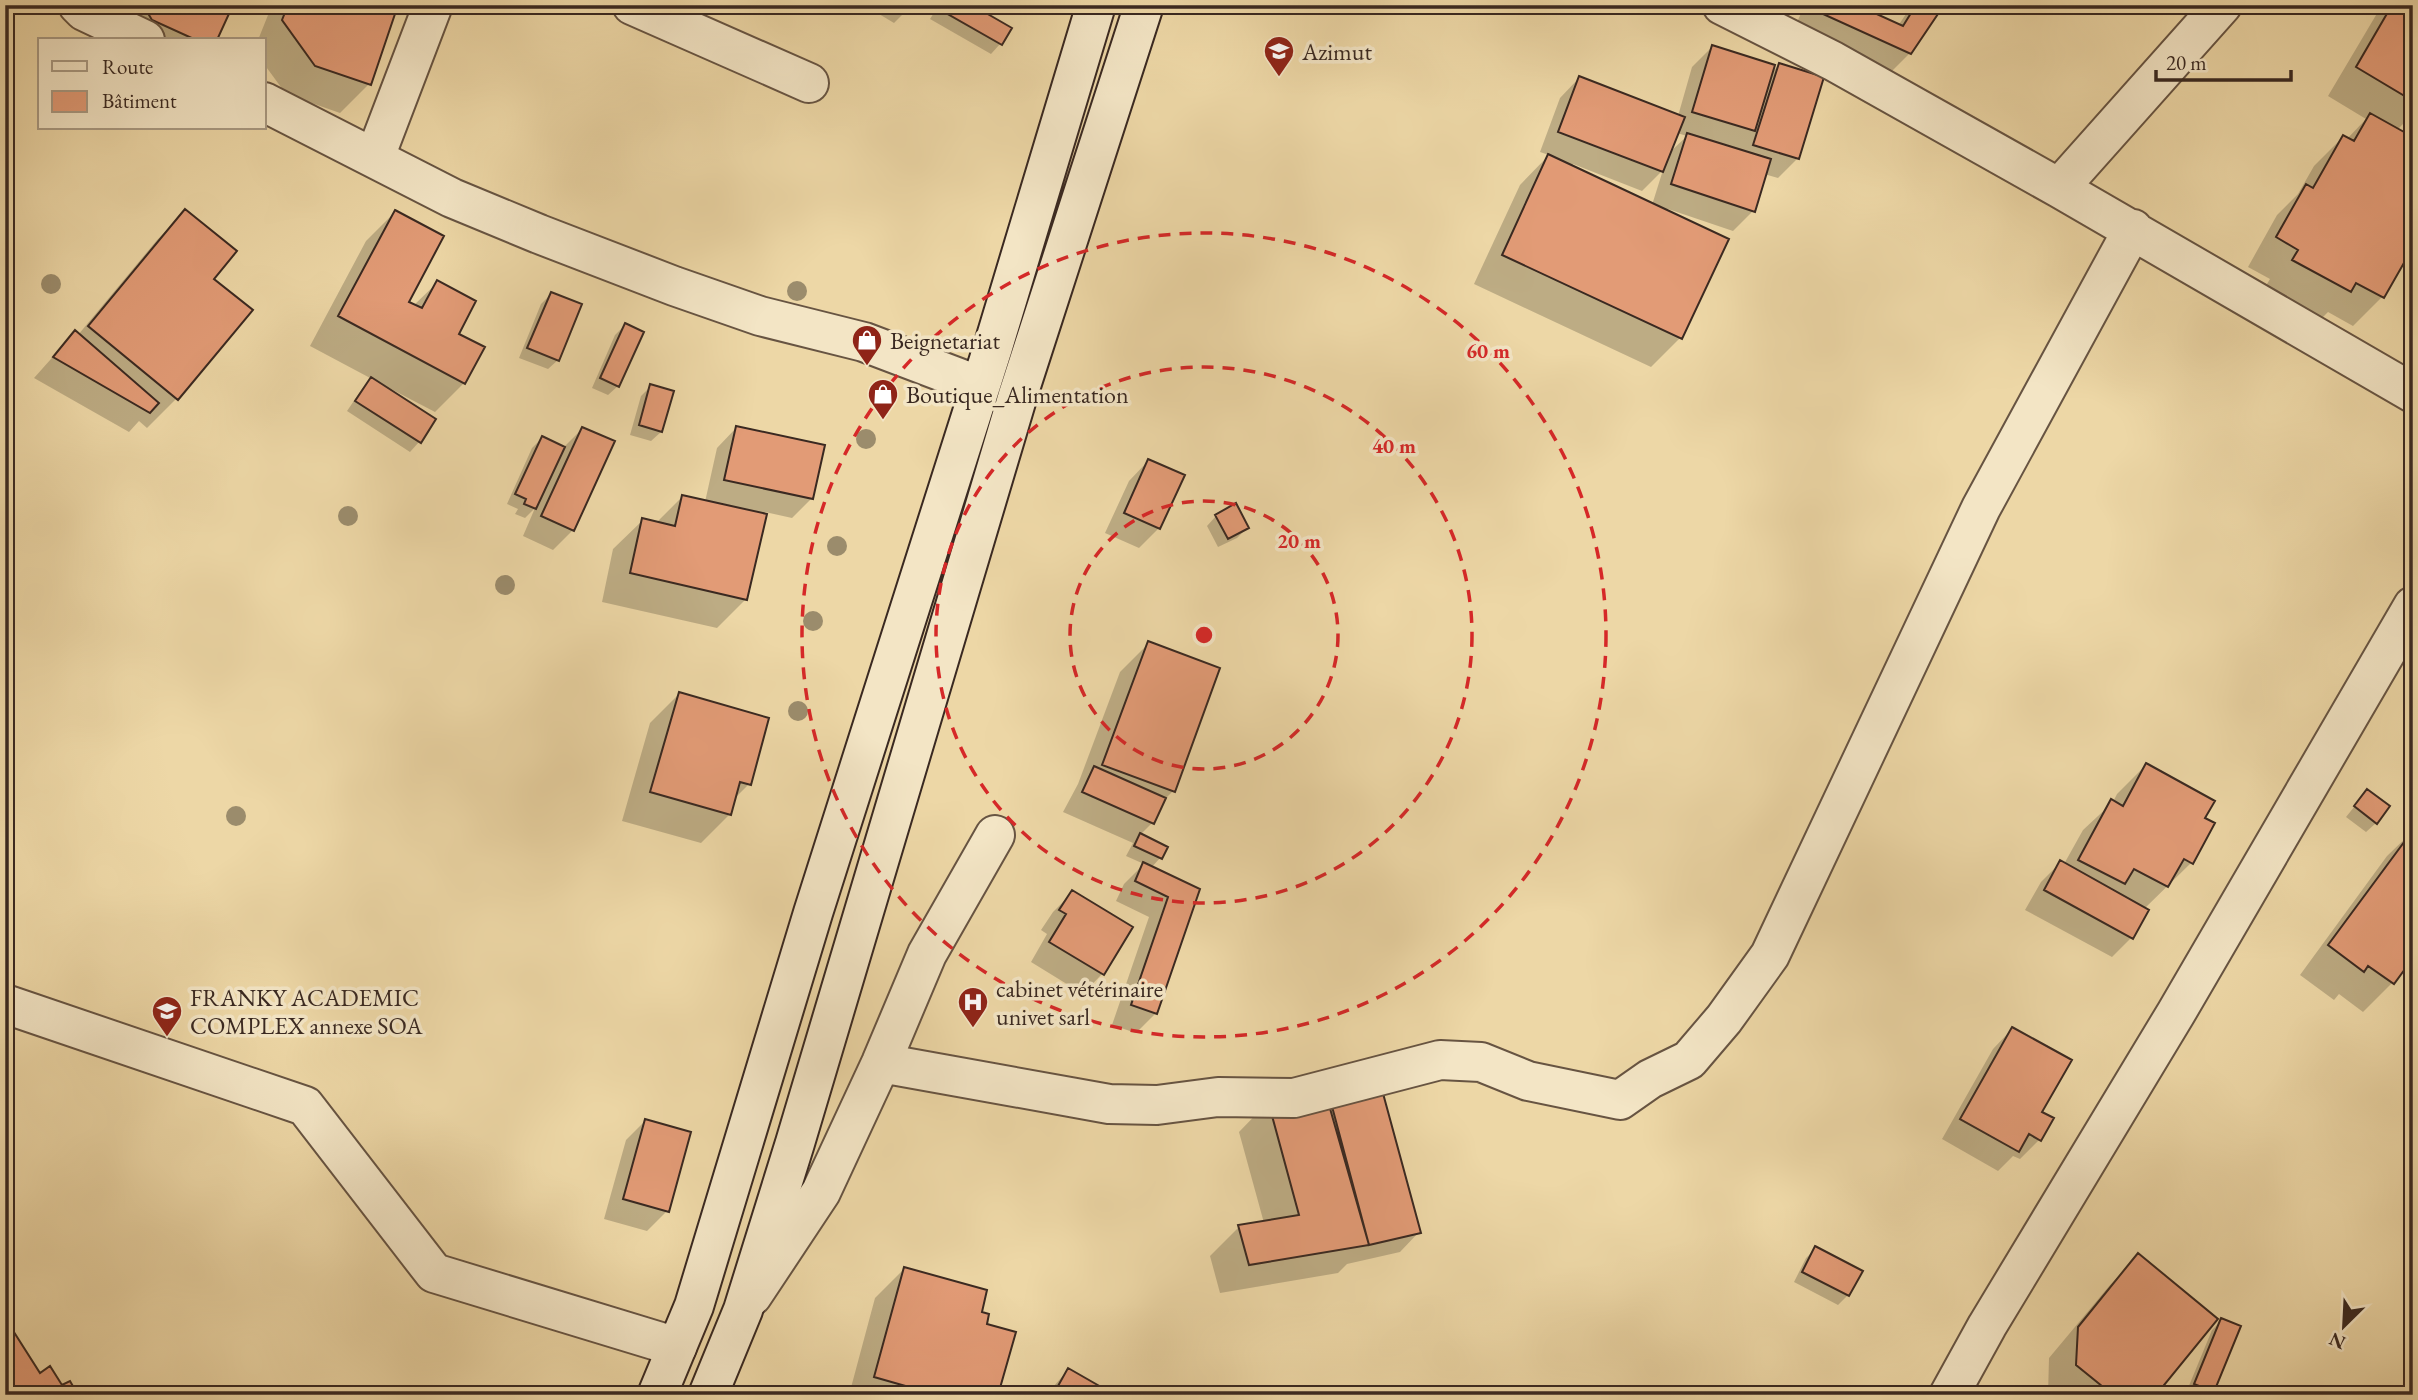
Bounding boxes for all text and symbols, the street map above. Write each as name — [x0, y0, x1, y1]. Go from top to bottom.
school or university icon: Azimut — [1262, 34, 1296, 78]
place label: Azimut — [1301, 36, 1372, 67]
legend — [38, 38, 266, 130]
scale bar — [2156, 38, 2290, 82]
text: 20 m — [2166, 49, 2207, 76]
text: Route — [102, 53, 153, 80]
text: Bâtiment — [102, 87, 177, 114]
shop icon: Beignetariat — [850, 323, 884, 367]
place label: Beignetariat — [890, 325, 1000, 356]
text: 60 m — [1466, 337, 1510, 364]
shop icon: Boutique_Alimentation — [866, 377, 900, 421]
place label: Boutique_Alimentation — [906, 379, 1129, 410]
text: 40 m — [1372, 432, 1416, 459]
text: 20 m — [1277, 527, 1321, 554]
centre of rings — [1192, 623, 1216, 647]
place label: cabinet vétérinaire univet sarl — [996, 973, 1163, 1032]
place label: FRANKY ACADEMIC COMPLEX annexe SOA — [190, 982, 423, 1041]
hospital icon: cabinet vétérinaire univet sarl — [956, 985, 990, 1029]
school or university icon: FRANKY ACADEMIC COMPLEX annexe SOA — [150, 994, 184, 1038]
north arrow — [2310, 1292, 2380, 1362]
text: N — [2325, 1326, 2349, 1356]

